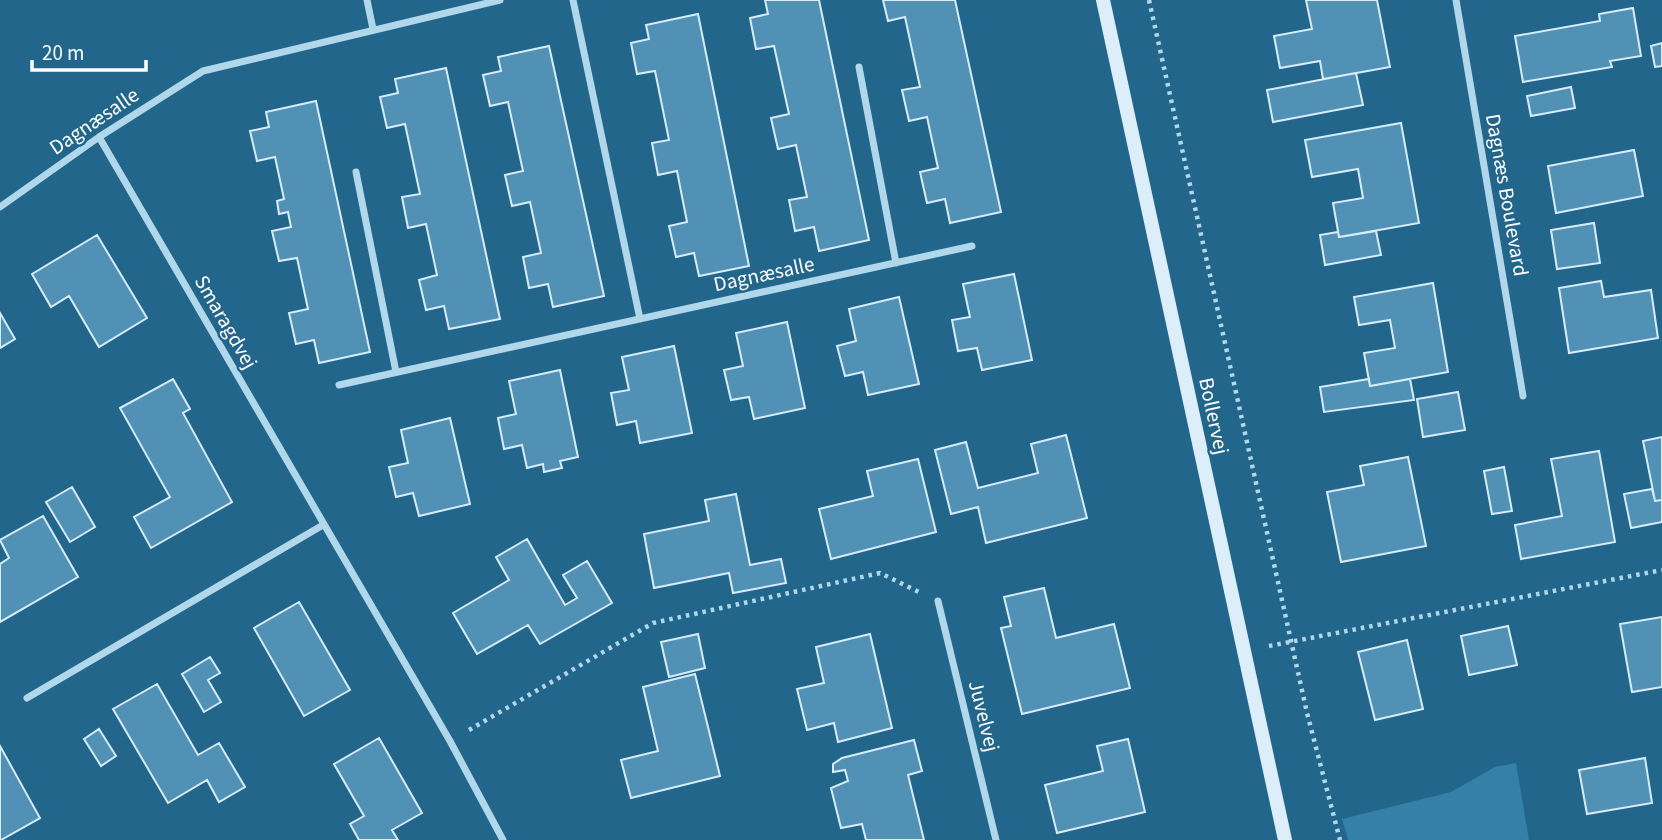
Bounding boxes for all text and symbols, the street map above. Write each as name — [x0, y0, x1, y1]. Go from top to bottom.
scale bar — [32, 28, 145, 72]
text: 20 m — [42, 38, 84, 68]
street label: Dagnæsalle — [43, 80, 145, 162]
street label: Dagnæs Boulevard — [1478, 111, 1536, 279]
street label: Dagnæsalle — [711, 249, 817, 299]
street label: Smaragdvej — [187, 270, 265, 374]
street label: Bollervej — [1191, 375, 1237, 457]
street label: Juvelvej — [961, 677, 1007, 755]

